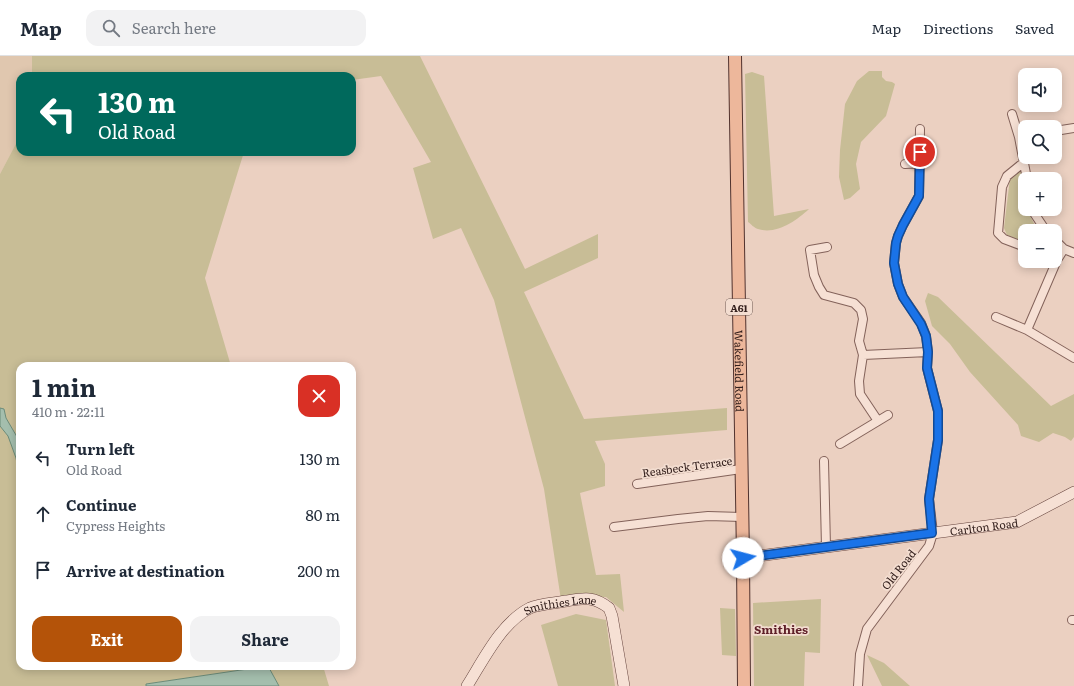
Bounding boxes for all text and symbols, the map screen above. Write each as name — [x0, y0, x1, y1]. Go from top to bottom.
search box — [86, 10, 366, 46]
text: Map — [20, 14, 62, 42]
text: Search here — [132, 16, 216, 39]
icon: search — [100, 17, 122, 39]
text: Map — [871, 18, 901, 38]
text: Directions — [923, 18, 993, 38]
text: Saved — [1015, 18, 1054, 38]
map controls — [1018, 68, 1062, 268]
button: sound — [1018, 68, 1062, 112]
text: 130 m — [98, 80, 176, 122]
icon: left — [32, 88, 84, 140]
text: Old Road — [98, 118, 176, 145]
button: search — [1018, 120, 1062, 164]
pin — [903, 135, 937, 169]
icon: arrive — [909, 141, 931, 163]
button: + — [1018, 172, 1062, 216]
button: − — [1018, 224, 1062, 268]
road number: A61 — [726, 299, 752, 315]
street label: Wakefield Road — [731, 330, 749, 412]
text: 1 min — [32, 369, 96, 404]
button: close — [298, 375, 340, 417]
text: 410 m · 22:11 — [32, 402, 105, 421]
text: Turn left — [66, 437, 135, 460]
icon: left — [32, 447, 54, 469]
text: 130 m — [300, 447, 340, 470]
street label: Reasbeck Terrace — [641, 452, 733, 480]
text: Old Road — [66, 460, 122, 479]
text: Continue — [66, 493, 136, 516]
icon: ahead — [32, 503, 54, 525]
text: 80 m — [306, 503, 340, 526]
street label: Carlton Road — [949, 514, 1019, 539]
text: Cypress Heights — [66, 516, 165, 535]
position arrow — [722, 537, 764, 579]
street label: Old Road — [877, 545, 919, 593]
icon: arrive — [32, 559, 54, 581]
text: Arrive at destination — [66, 559, 225, 582]
text: 200 m — [298, 559, 340, 582]
street label: Smithies Lane — [520, 591, 599, 618]
button: Exit — [32, 616, 182, 662]
button: Share — [190, 616, 340, 662]
district label: Smithies — [754, 620, 808, 638]

